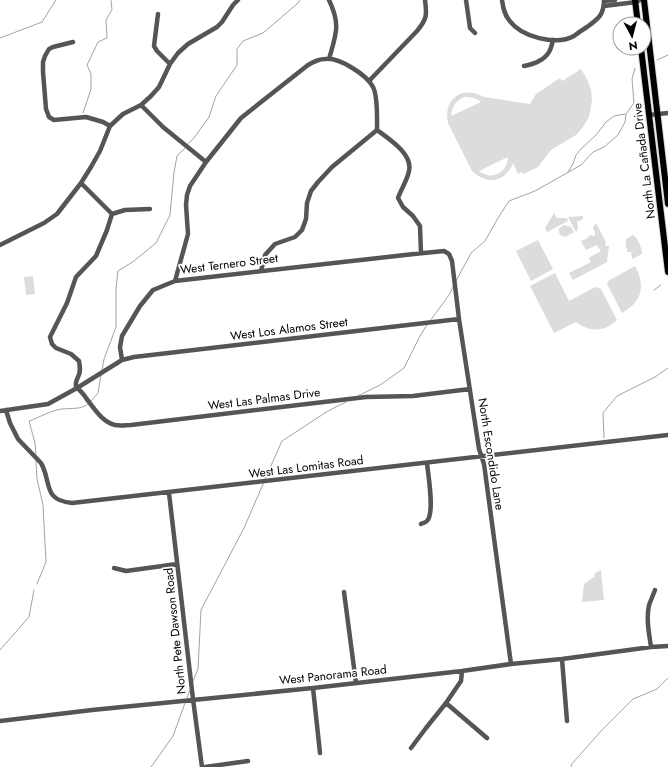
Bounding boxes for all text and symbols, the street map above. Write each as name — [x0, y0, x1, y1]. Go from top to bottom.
north arrow — [612, 16, 652, 56]
text: N — [628, 37, 639, 54]
street label: North La Cañada Drive — [628, 102, 660, 220]
street label: West Ternero Street — [179, 249, 279, 279]
street label: West Los Alamos Street — [229, 313, 349, 345]
street label: West Las Palmas Drive — [207, 383, 321, 415]
street label: North Escondido Lane — [473, 397, 509, 511]
street label: West Las Lomitas Road — [248, 451, 364, 483]
street label: North Pete Dawson Road — [159, 567, 191, 695]
street label: West Panorama Road — [278, 660, 388, 690]

